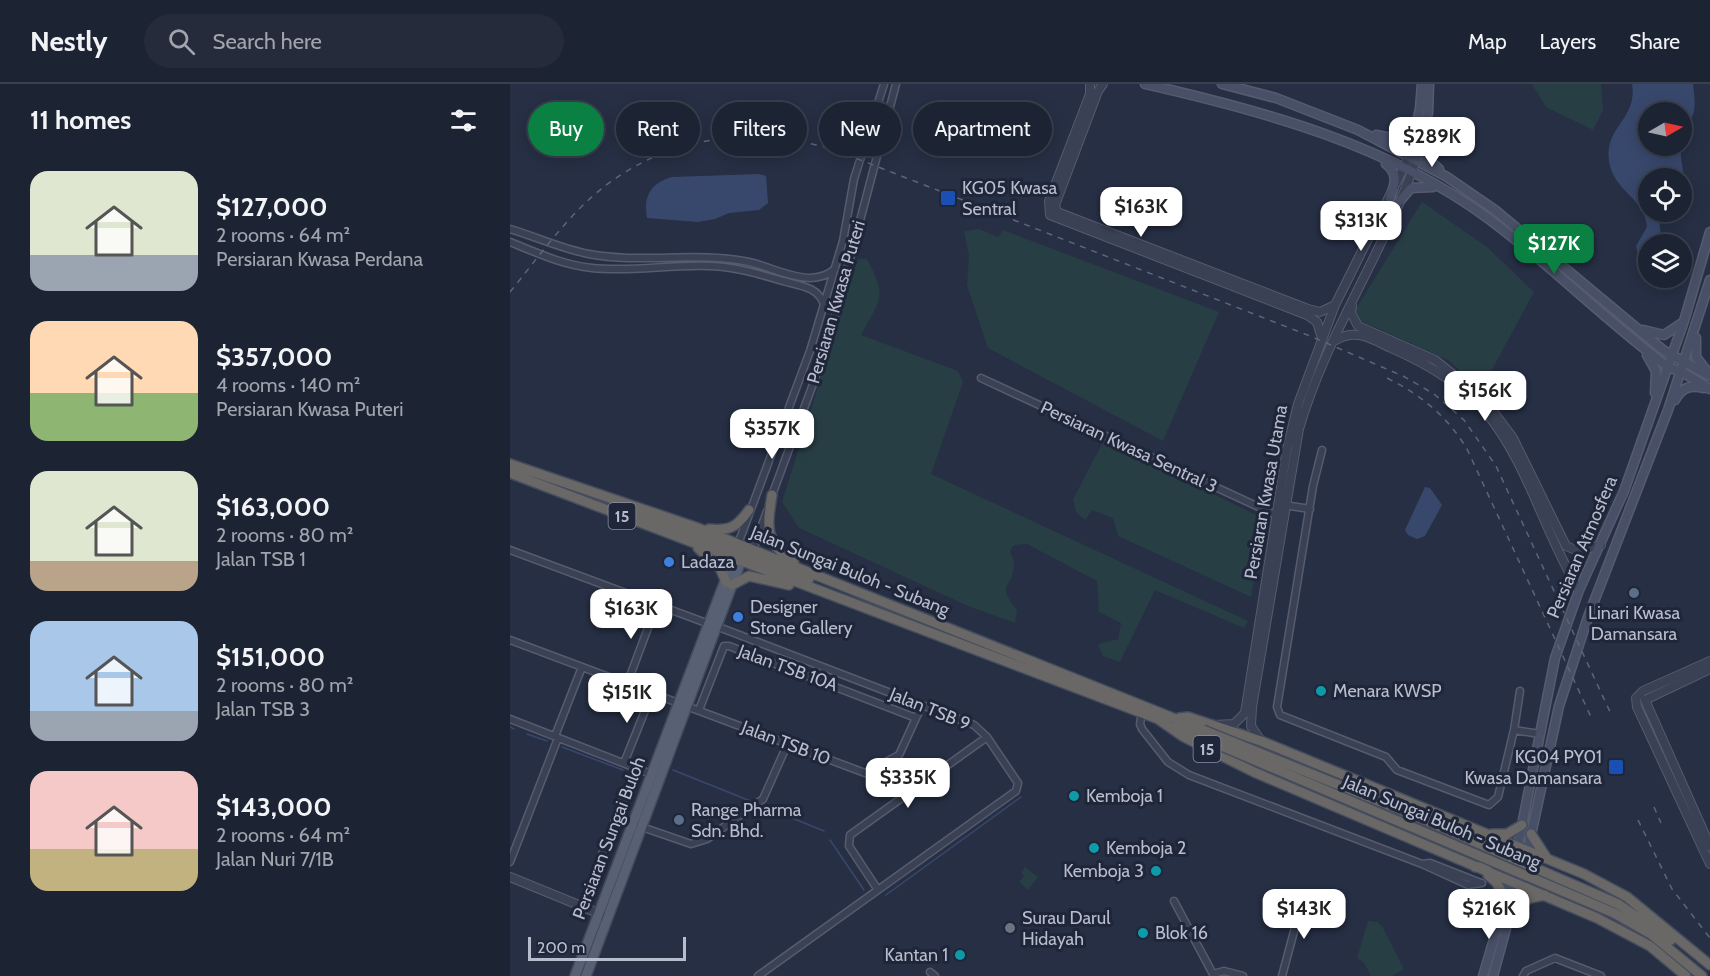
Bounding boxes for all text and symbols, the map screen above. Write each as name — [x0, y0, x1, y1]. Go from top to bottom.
search box — [144, 14, 564, 68]
text: Nestly — [30, 24, 108, 58]
icon: search — [165, 25, 198, 58]
text: Search here — [213, 28, 322, 55]
text: Map — [1468, 29, 1507, 54]
text: Layers — [1540, 29, 1596, 54]
text: Share — [1629, 29, 1680, 54]
chip: Buy — [528, 102, 604, 156]
chip: Rent — [616, 102, 700, 156]
chip: Filters — [712, 102, 807, 156]
chip: New — [819, 102, 901, 156]
chip: Apartment — [913, 102, 1052, 156]
north arrow — [1638, 102, 1692, 156]
map controls — [1638, 102, 1692, 288]
text: 11 homes — [30, 104, 131, 136]
icon: filters — [447, 104, 480, 137]
pin: $289K — [1390, 117, 1474, 168]
text: $289K — [1403, 124, 1461, 148]
button: locate — [1638, 168, 1692, 222]
place label: KG05 Kwasa Sentral — [962, 177, 1058, 220]
pin: $163K — [1099, 187, 1183, 238]
marker: KG05 Kwasa Sentral — [939, 189, 957, 207]
text: $127,000 — [216, 191, 328, 223]
text: $163K — [1114, 194, 1168, 218]
icon: home — [78, 195, 150, 267]
pin: $313K — [1319, 201, 1403, 252]
text: $313K — [1334, 208, 1388, 232]
street label: Persiaran Kwasa Puteri — [802, 218, 870, 386]
text: 2 rooms · 64 m² — [216, 223, 350, 247]
pin: $127K — [1512, 224, 1596, 275]
text: $127K — [1528, 231, 1580, 255]
button: layers — [1638, 234, 1692, 288]
text: Persiaran Kwasa Perdana — [216, 247, 423, 271]
text: $357,000 — [216, 341, 332, 373]
icon: home — [78, 345, 150, 417]
pin: $156K — [1443, 371, 1527, 422]
text: 4 rooms · 140 m² — [216, 373, 360, 397]
text: $156K — [1458, 378, 1512, 402]
street label: Persiaran Kwasa Sentral 3 — [1037, 396, 1221, 498]
text: Persiaran Kwasa Puteri — [216, 397, 403, 421]
street label: Persiaran Kwasa Utama — [1240, 403, 1292, 581]
pin: $357K — [730, 409, 814, 460]
text: $357K — [744, 416, 800, 440]
street label: Persiaran Atmosfera — [1542, 472, 1622, 621]
text: $163,000 — [216, 491, 330, 523]
icon: home — [78, 495, 150, 567]
road number: 15 — [608, 503, 636, 529]
street label: Jalan Sungai Buloh - Subang — [746, 521, 954, 621]
text: 2 rooms · 80 m² — [216, 523, 353, 547]
text: Jalan TSB 1 — [216, 547, 306, 571]
place label: Ladaza — [681, 551, 735, 573]
marker: Ladaza — [662, 555, 676, 569]
marker: Linari Kwasa Damansara — [1627, 586, 1641, 600]
pin: $163K — [589, 589, 673, 640]
text: $163K — [604, 596, 658, 620]
place label: Designer Stone Gallery — [750, 596, 853, 639]
place label: Linari Kwasa Damansara — [1588, 602, 1680, 645]
marker: Designer Stone Gallery — [731, 610, 745, 624]
street label: Jalan TSB 10A — [734, 639, 841, 696]
text: $151,000 — [216, 641, 325, 673]
icon: home — [78, 645, 150, 717]
text: 2 rooms · 80 m² — [216, 673, 353, 697]
pin: $151K — [585, 673, 669, 724]
text: $151K — [602, 680, 652, 704]
place label: Menara KWSP — [1333, 680, 1442, 702]
street label: Jalan TSB 9 — [885, 682, 974, 735]
marker: Menara KWSP — [1314, 684, 1328, 698]
text: Jalan TSB 3 — [216, 697, 310, 721]
street label: Jalan TSB 10 — [738, 716, 834, 770]
road number: 15 — [1194, 736, 1220, 762]
place label: KG04 PY01 Kwasa Damansara — [1464, 746, 1602, 789]
street label: Persiaran Sungai Buloh — [568, 754, 650, 922]
pin: $335K — [866, 758, 950, 809]
marker: KG04 PY01 Kwasa Damansara — [1607, 758, 1625, 776]
text: $335K — [880, 765, 936, 789]
street label: Jalan Sungai Buloh - Subang — [1339, 770, 1545, 874]
place label: Kemboja 1 — [1086, 785, 1163, 807]
marker: Kemboja 1 — [1067, 789, 1081, 803]
text: $143,000 — [216, 791, 332, 823]
icon: home — [78, 795, 150, 867]
place label: Range Pharma Sdn. Bhd. — [691, 799, 802, 842]
marker: Range Pharma Sdn. Bhd. — [672, 813, 686, 827]
text: 2 rooms · 64 m² — [216, 823, 350, 847]
place label: Kemboja 2 — [1106, 837, 1186, 859]
marker: Kemboja 2 — [1087, 841, 1101, 855]
text: Jalan Nuri 7/1B — [216, 847, 334, 871]
place label: Kemboja 3 — [1063, 860, 1144, 882]
marker: Kemboja 3 — [1149, 864, 1163, 878]
pin: $143K — [1262, 889, 1346, 940]
pin: $216K — [1447, 889, 1531, 940]
text: $143K — [1277, 896, 1331, 920]
text: $216K — [1462, 896, 1516, 920]
place label: Surau Darul Hidayah — [1022, 907, 1111, 950]
marker: Surau Darul Hidayah — [1003, 921, 1017, 935]
place label: Blok 16 — [1155, 922, 1208, 944]
marker: Blok 16 — [1136, 926, 1150, 940]
scale bar — [528, 934, 686, 962]
text: 200 m — [537, 938, 585, 957]
place label: Kantan 1 — [885, 944, 948, 966]
marker: Kantan 1 — [953, 948, 967, 962]

